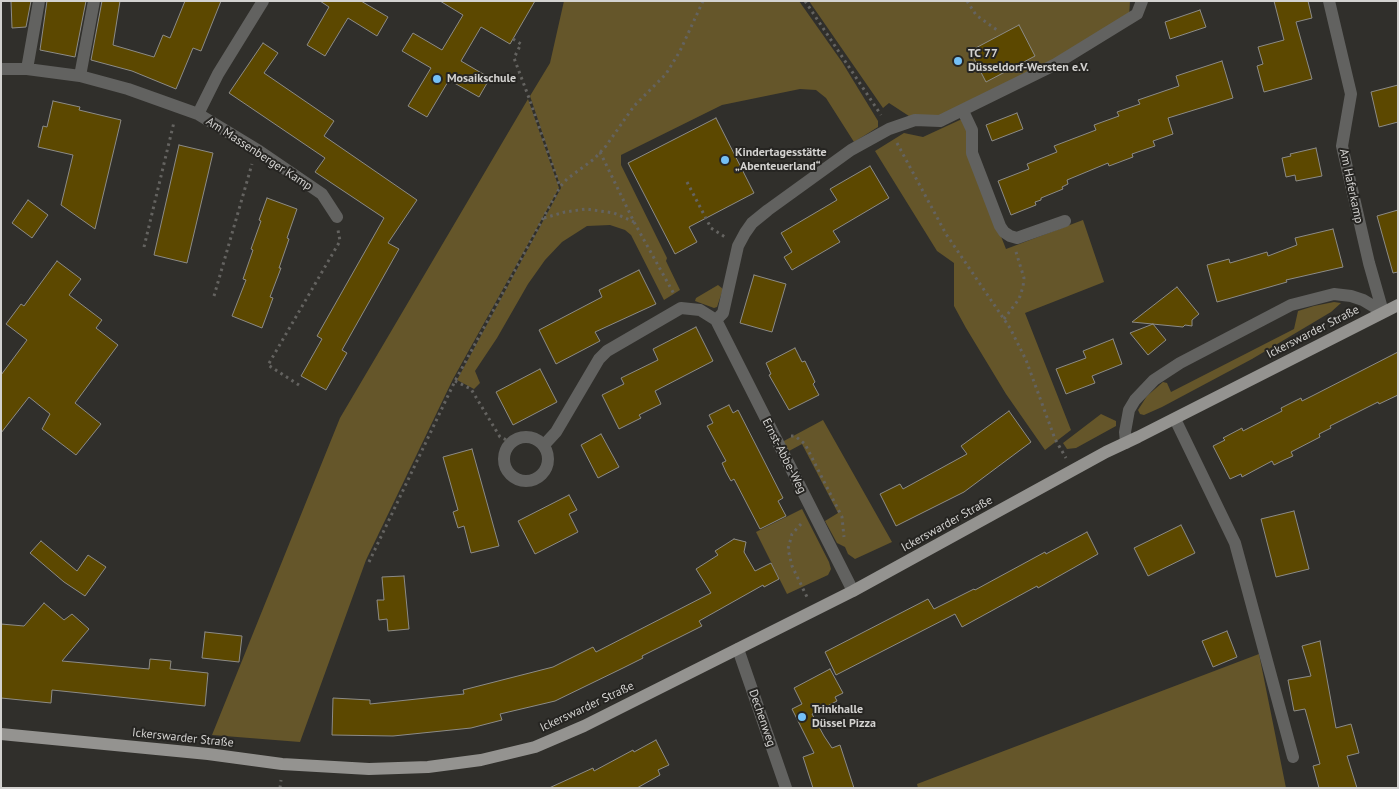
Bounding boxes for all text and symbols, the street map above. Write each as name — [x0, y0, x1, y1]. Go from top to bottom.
place label: TC 77 Düsseldorf-Wersten e.V. — [968, 47, 1089, 75]
marker: TC 77 Düsseldorf-Wersten e.V. — [952, 55, 964, 67]
place label: Mosaikschule — [447, 72, 516, 86]
marker: Mosaikschule — [431, 73, 443, 85]
street label: Am Massenberger Kamp — [203, 114, 315, 194]
place label: Kindertagesstätte „Abenteuerland“ — [735, 146, 827, 174]
street label: Am Haferkamp — [1336, 147, 1366, 225]
marker: Kindertagesstätte „Abenteuerland“ — [719, 154, 731, 166]
street label: Ickerswarder Straße — [1264, 302, 1362, 362]
street label: Ernst-Abbe-Weg — [759, 416, 809, 496]
street label: Ickerswarder Straße — [899, 493, 995, 555]
street label: Ickerswarder Straße — [538, 679, 636, 735]
street label: Dechenweg — [745, 688, 779, 748]
place label: Trinkhalle Düssel Pizza — [812, 703, 876, 731]
marker: Trinkhalle Düssel Pizza — [796, 711, 808, 723]
street label: Ickerswarder Straße — [131, 726, 235, 750]

